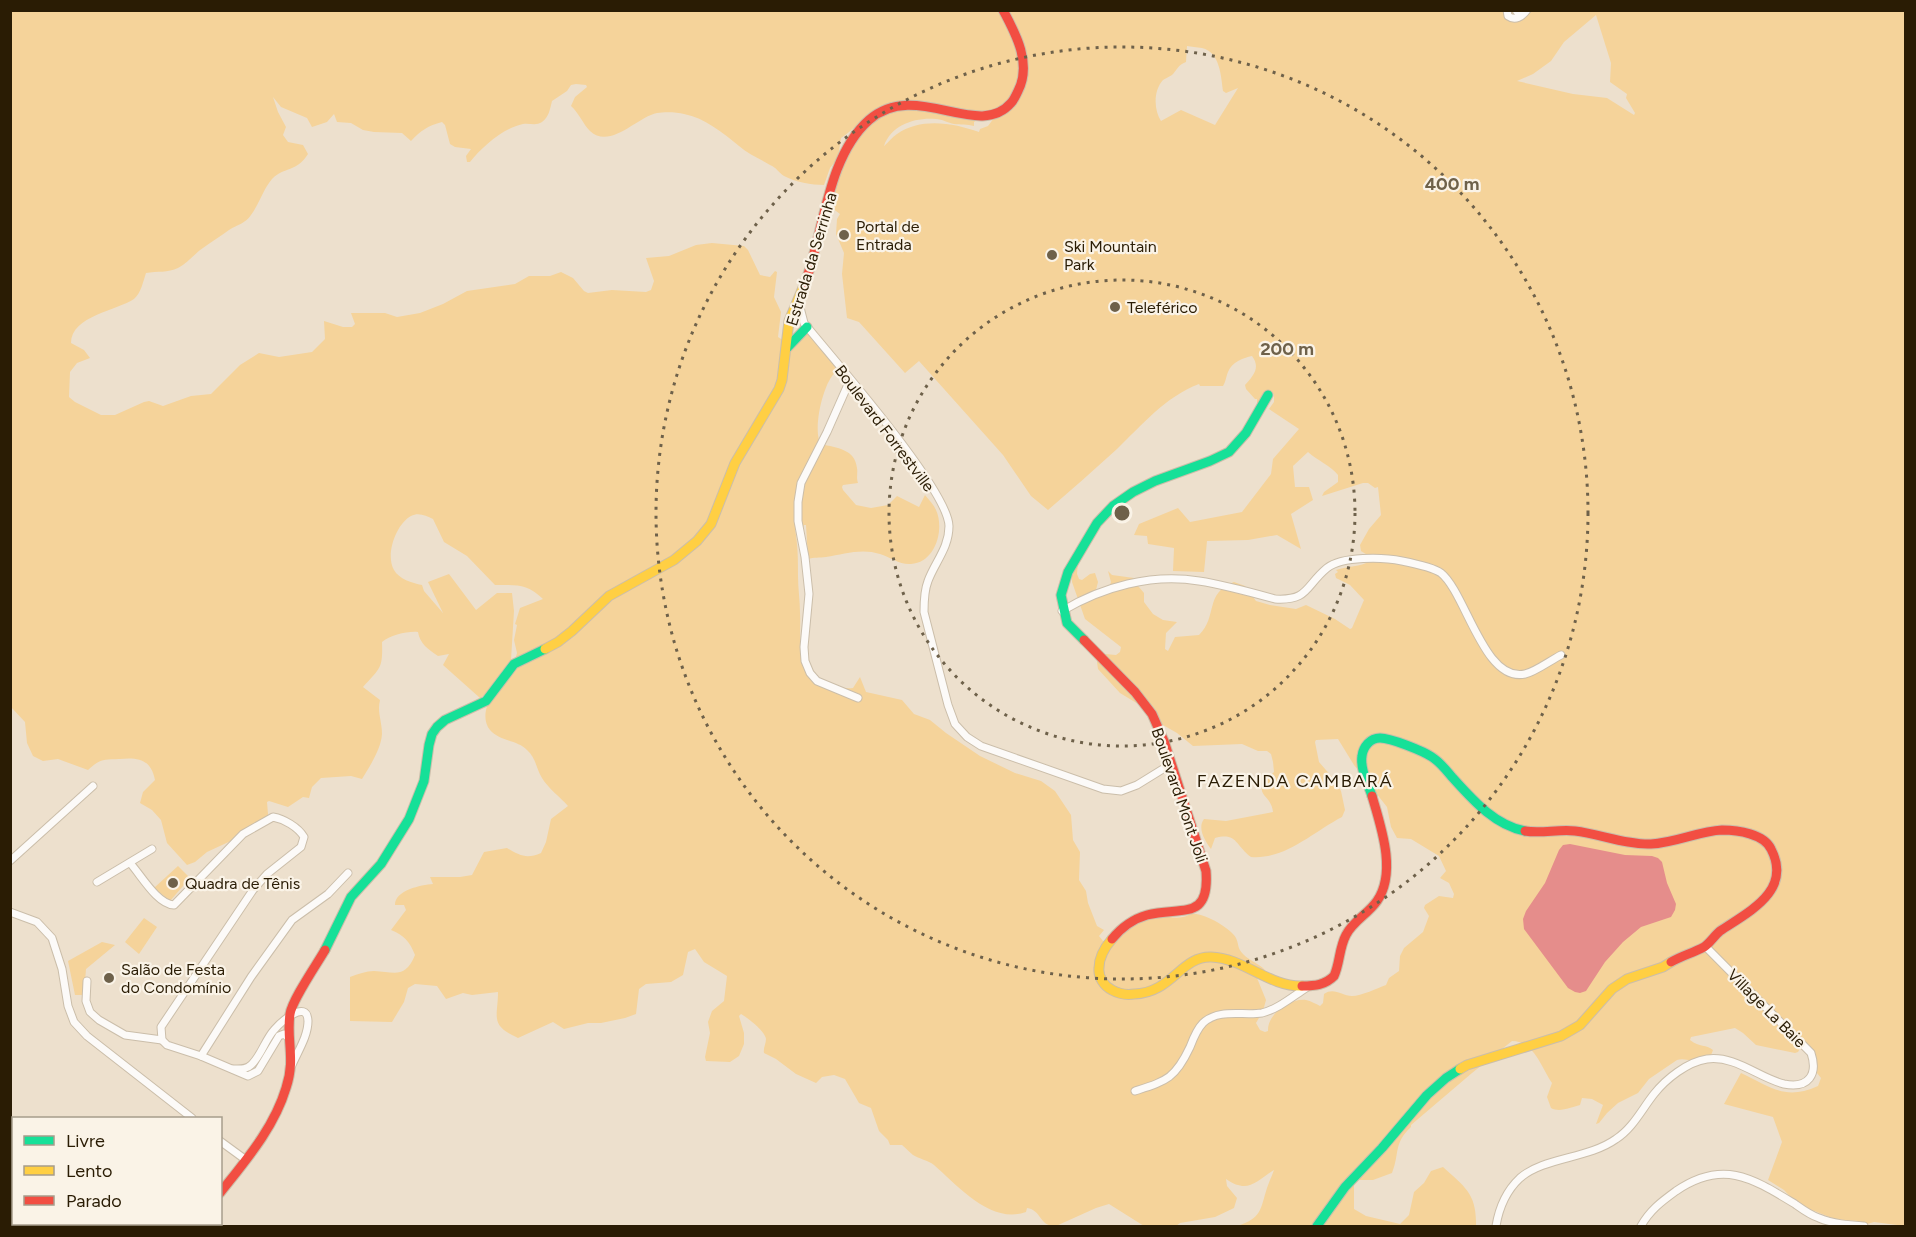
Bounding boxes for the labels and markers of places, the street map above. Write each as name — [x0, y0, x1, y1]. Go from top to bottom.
place label: Portal de Entrada — [856, 217, 920, 254]
marker: Portal de Entrada — [837, 228, 851, 242]
place label: Ski Mountain Park — [1064, 237, 1157, 274]
marker: Ski Mountain Park — [1045, 248, 1059, 262]
place label: Teleférico — [1127, 298, 1198, 317]
marker: Teleférico — [1108, 300, 1122, 314]
centre of rings — [1112, 503, 1132, 523]
place label: Quadra de Tênis — [185, 874, 300, 893]
marker: Quadra de Tênis — [166, 876, 180, 890]
place label: Salão de Festa do Condomínio — [121, 960, 231, 997]
marker: Salão de Festa do Condomínio — [102, 971, 116, 985]

